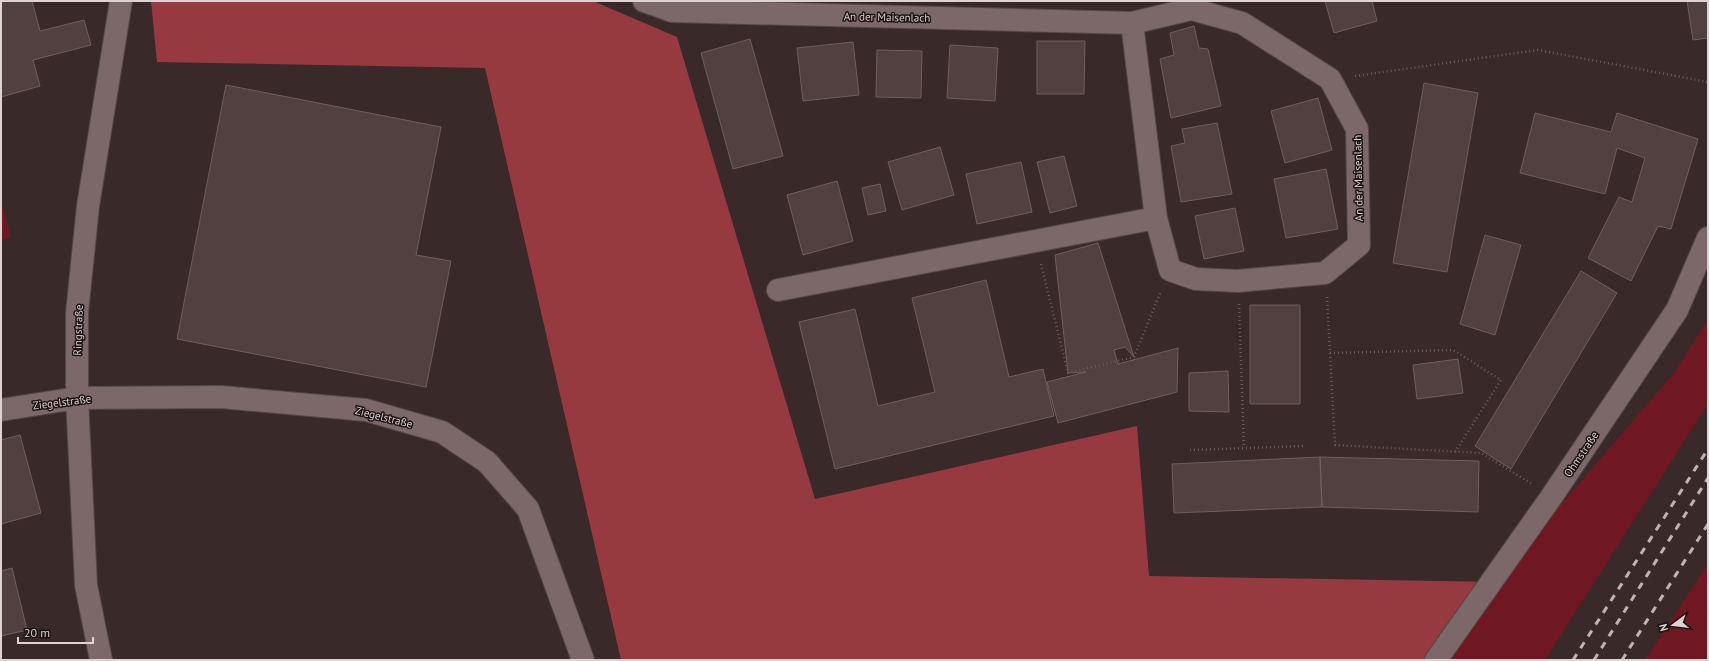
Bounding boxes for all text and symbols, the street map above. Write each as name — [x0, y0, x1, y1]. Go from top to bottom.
street label: An der Maisenlach — [844, 9, 930, 25]
street label: An der Maisenlach — [1350, 135, 1366, 221]
street label: Ringstraße — [70, 304, 86, 356]
street label: Ziegelstraße — [32, 391, 92, 413]
street label: Ziegelstraße — [354, 403, 415, 431]
street label: Ohmstraße — [1561, 428, 1602, 480]
north arrow — [1653, 605, 1693, 645]
scale bar — [18, 619, 93, 645]
text: N — [1656, 622, 1671, 633]
text: 20 m — [24, 625, 50, 640]

